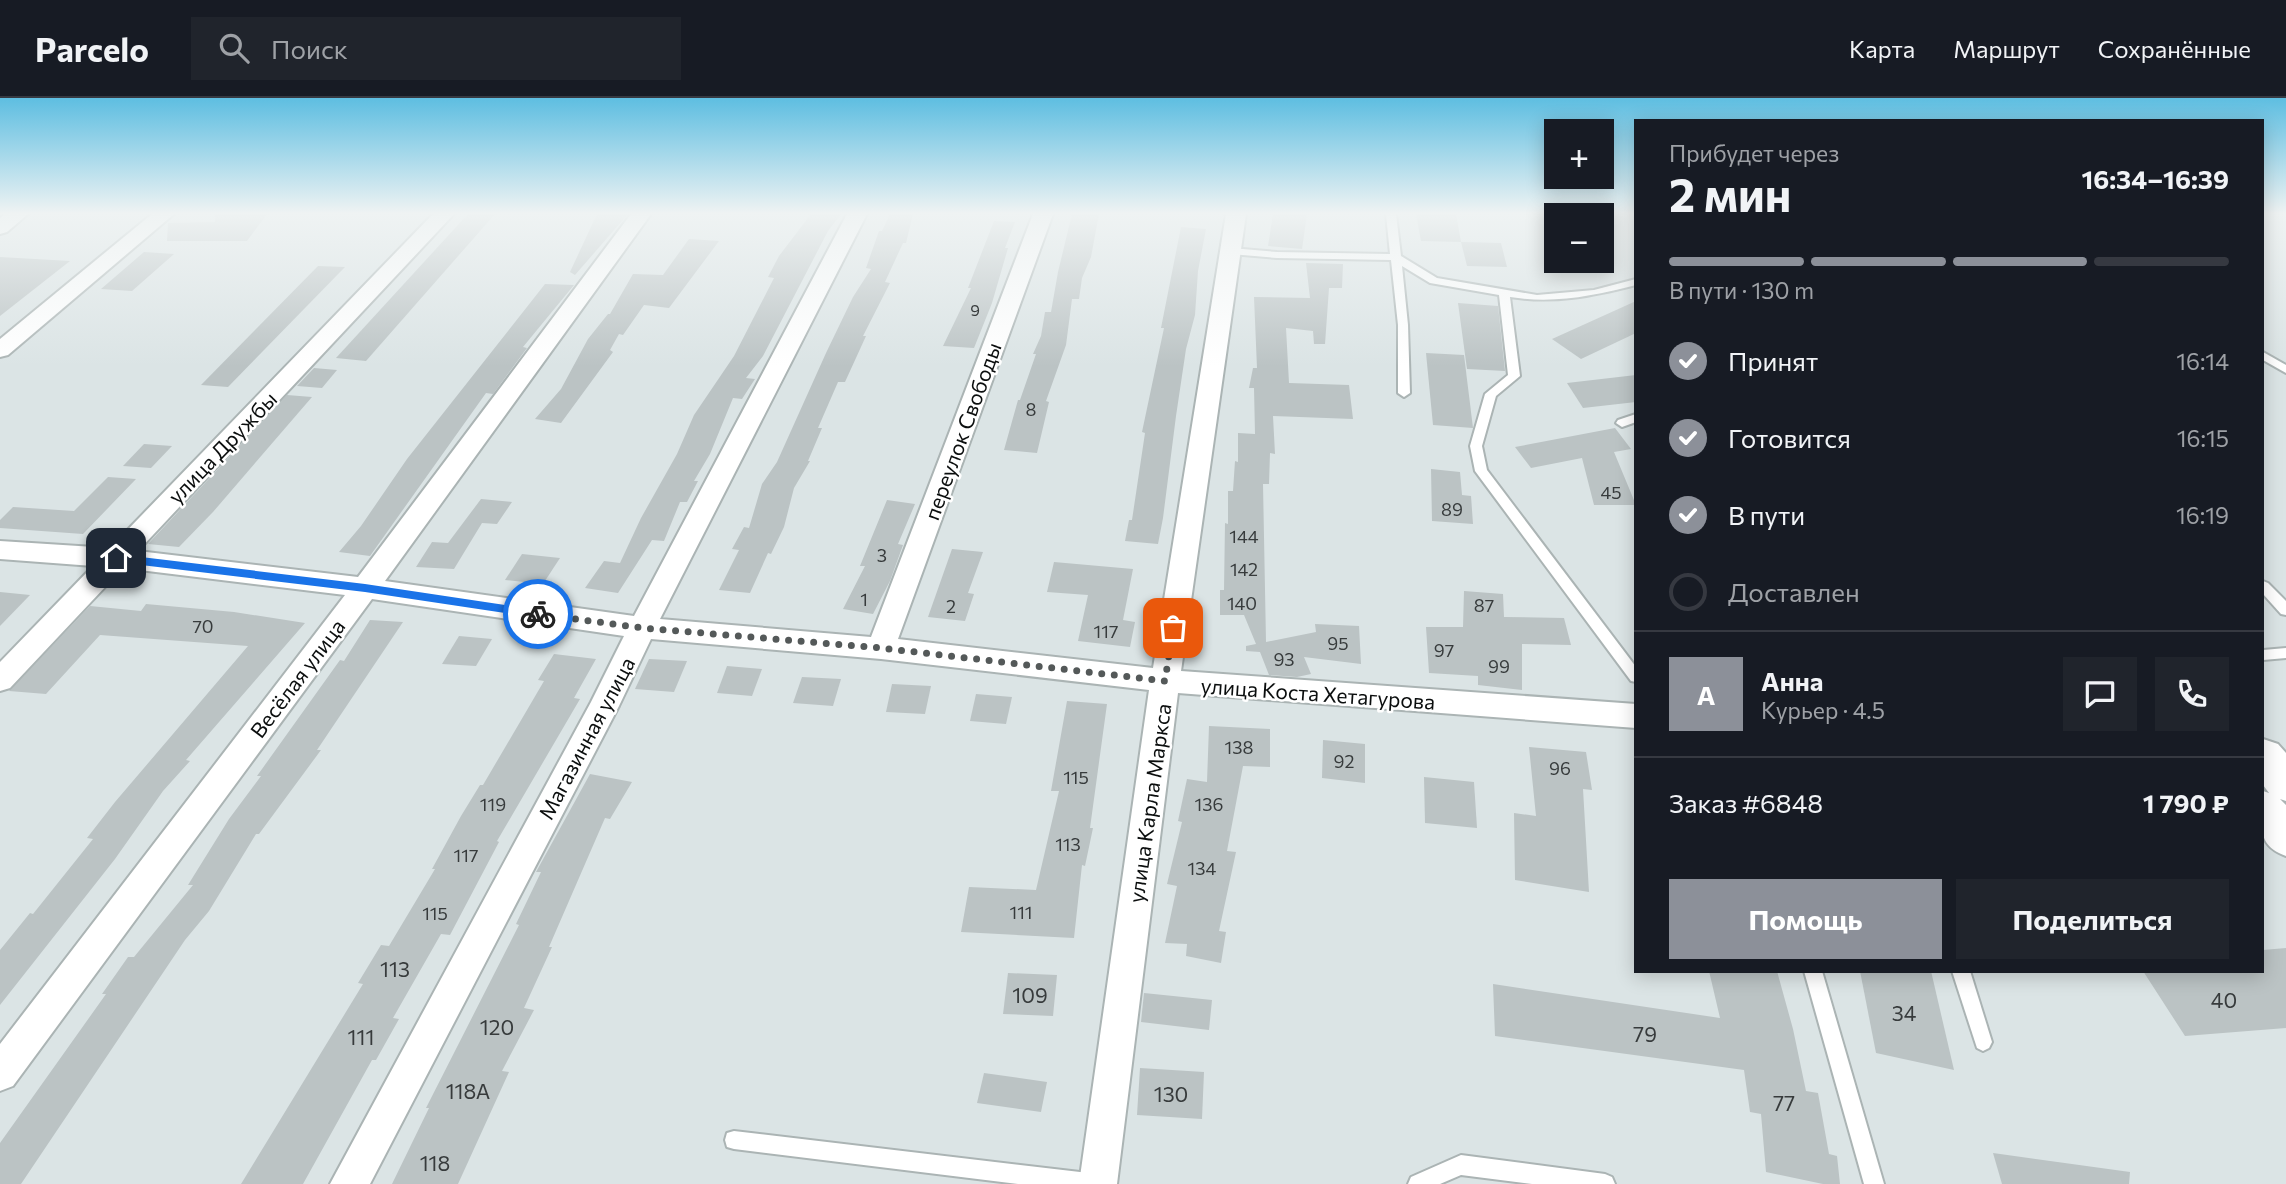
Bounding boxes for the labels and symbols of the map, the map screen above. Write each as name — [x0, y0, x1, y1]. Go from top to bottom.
house number: 9 — [970, 300, 980, 319]
street label: переулок Свободы — [918, 339, 1006, 523]
street label: улица Дружбы — [163, 386, 281, 508]
house number: 8 — [1026, 398, 1037, 420]
house number: 45 — [1600, 481, 1622, 503]
house number: 89 — [1441, 498, 1463, 520]
house number: 144 — [1229, 525, 1259, 547]
pin — [86, 528, 146, 588]
house number: 3 — [877, 544, 887, 566]
house number: 142 — [1230, 558, 1258, 580]
courier — [503, 579, 573, 649]
house number: 1 — [860, 588, 868, 610]
house number: 140 — [1227, 592, 1257, 614]
house number: 87 — [1474, 594, 1494, 616]
house number: 2 — [946, 595, 956, 617]
pin — [1143, 598, 1203, 658]
street label: Весёлая улица — [244, 614, 350, 742]
house number: 70 — [192, 615, 214, 637]
house number: 117 — [1094, 620, 1118, 642]
house number: 95 — [1327, 632, 1349, 654]
house number: 97 — [1434, 639, 1454, 661]
house number: 93 — [1273, 648, 1295, 670]
street label: Магазинная улица — [533, 652, 639, 824]
house number: 99 — [1488, 655, 1510, 677]
street label: улица Коста Хетагурова — [1200, 672, 1436, 714]
street label: улица Карла Маркса — [1123, 702, 1175, 904]
house number: 138 — [1225, 736, 1254, 758]
house number: 92 — [1334, 750, 1354, 772]
house number: 96 — [1549, 757, 1571, 779]
house number: 115 — [1063, 766, 1089, 788]
house number: 119 — [480, 793, 506, 815]
house number: 136 — [1195, 793, 1223, 815]
house number: 113 — [1055, 833, 1081, 855]
house number: 117 — [454, 844, 478, 866]
house number: 134 — [1188, 857, 1217, 879]
house number: 111 — [1009, 901, 1033, 923]
house number: 115 — [422, 902, 448, 924]
house number: 113 — [380, 956, 410, 981]
house number: 109 — [1012, 982, 1048, 1007]
house number: 40 — [2211, 987, 2237, 1012]
house number: 34 — [1892, 1000, 1917, 1025]
house number: 120 — [480, 1014, 514, 1039]
house number: 79 — [1633, 1021, 1657, 1046]
house number: 111 — [348, 1024, 374, 1049]
house number: 118А — [446, 1078, 490, 1103]
house number: 130 — [1154, 1081, 1188, 1106]
house number: 77 — [1773, 1090, 1795, 1115]
house number: 118 — [420, 1150, 450, 1175]

